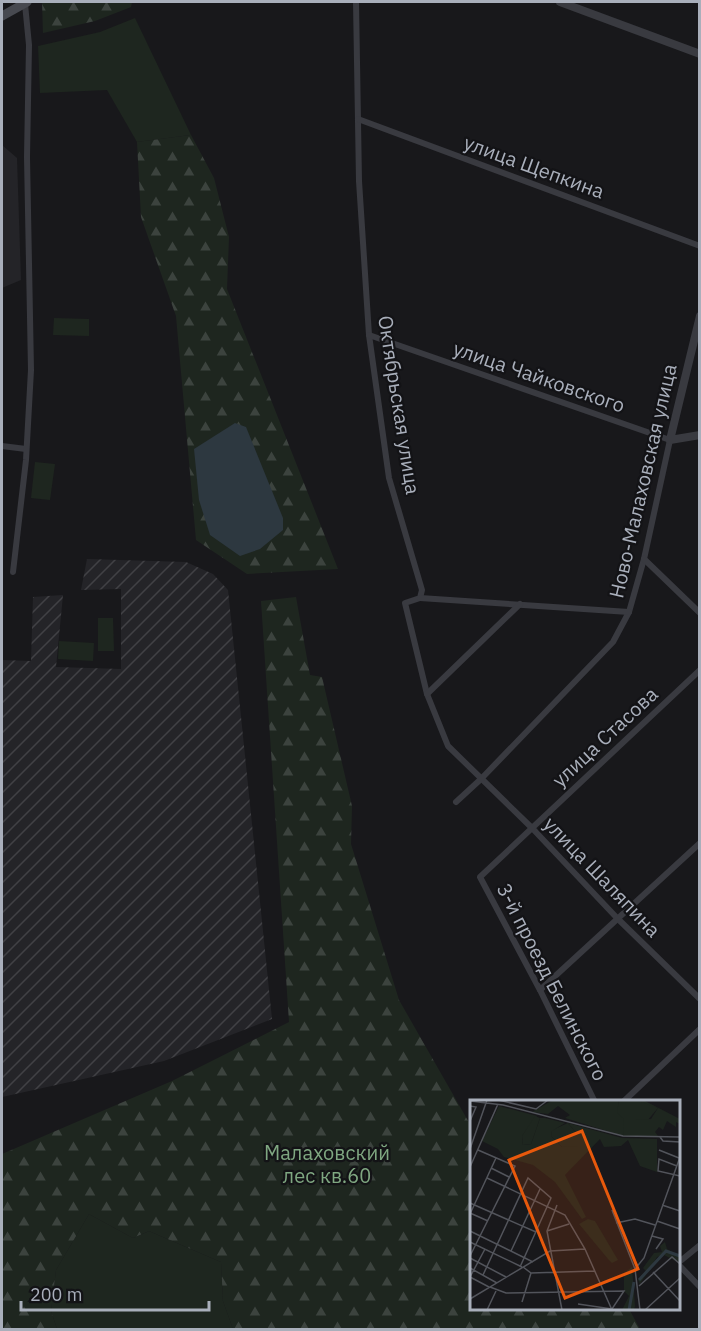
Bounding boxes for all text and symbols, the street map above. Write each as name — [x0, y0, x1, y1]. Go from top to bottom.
street label: улица Щепкина — [460, 129, 608, 205]
street label: Октябрьская улица — [372, 314, 427, 497]
street label: улица Чайковского — [450, 334, 629, 419]
street label: Ново-Малаховская улица — [602, 361, 683, 601]
street label: улица Стасова — [546, 680, 664, 793]
street label: улица Шаляпина — [538, 811, 667, 943]
street label: 3-й проезд Белинского — [491, 878, 614, 1085]
inset map — [470, 1100, 680, 1310]
park label: Малаховский лес кв.60 — [264, 1139, 390, 1189]
scale bar — [21, 1274, 208, 1312]
text: 200 m — [30, 1283, 82, 1306]

